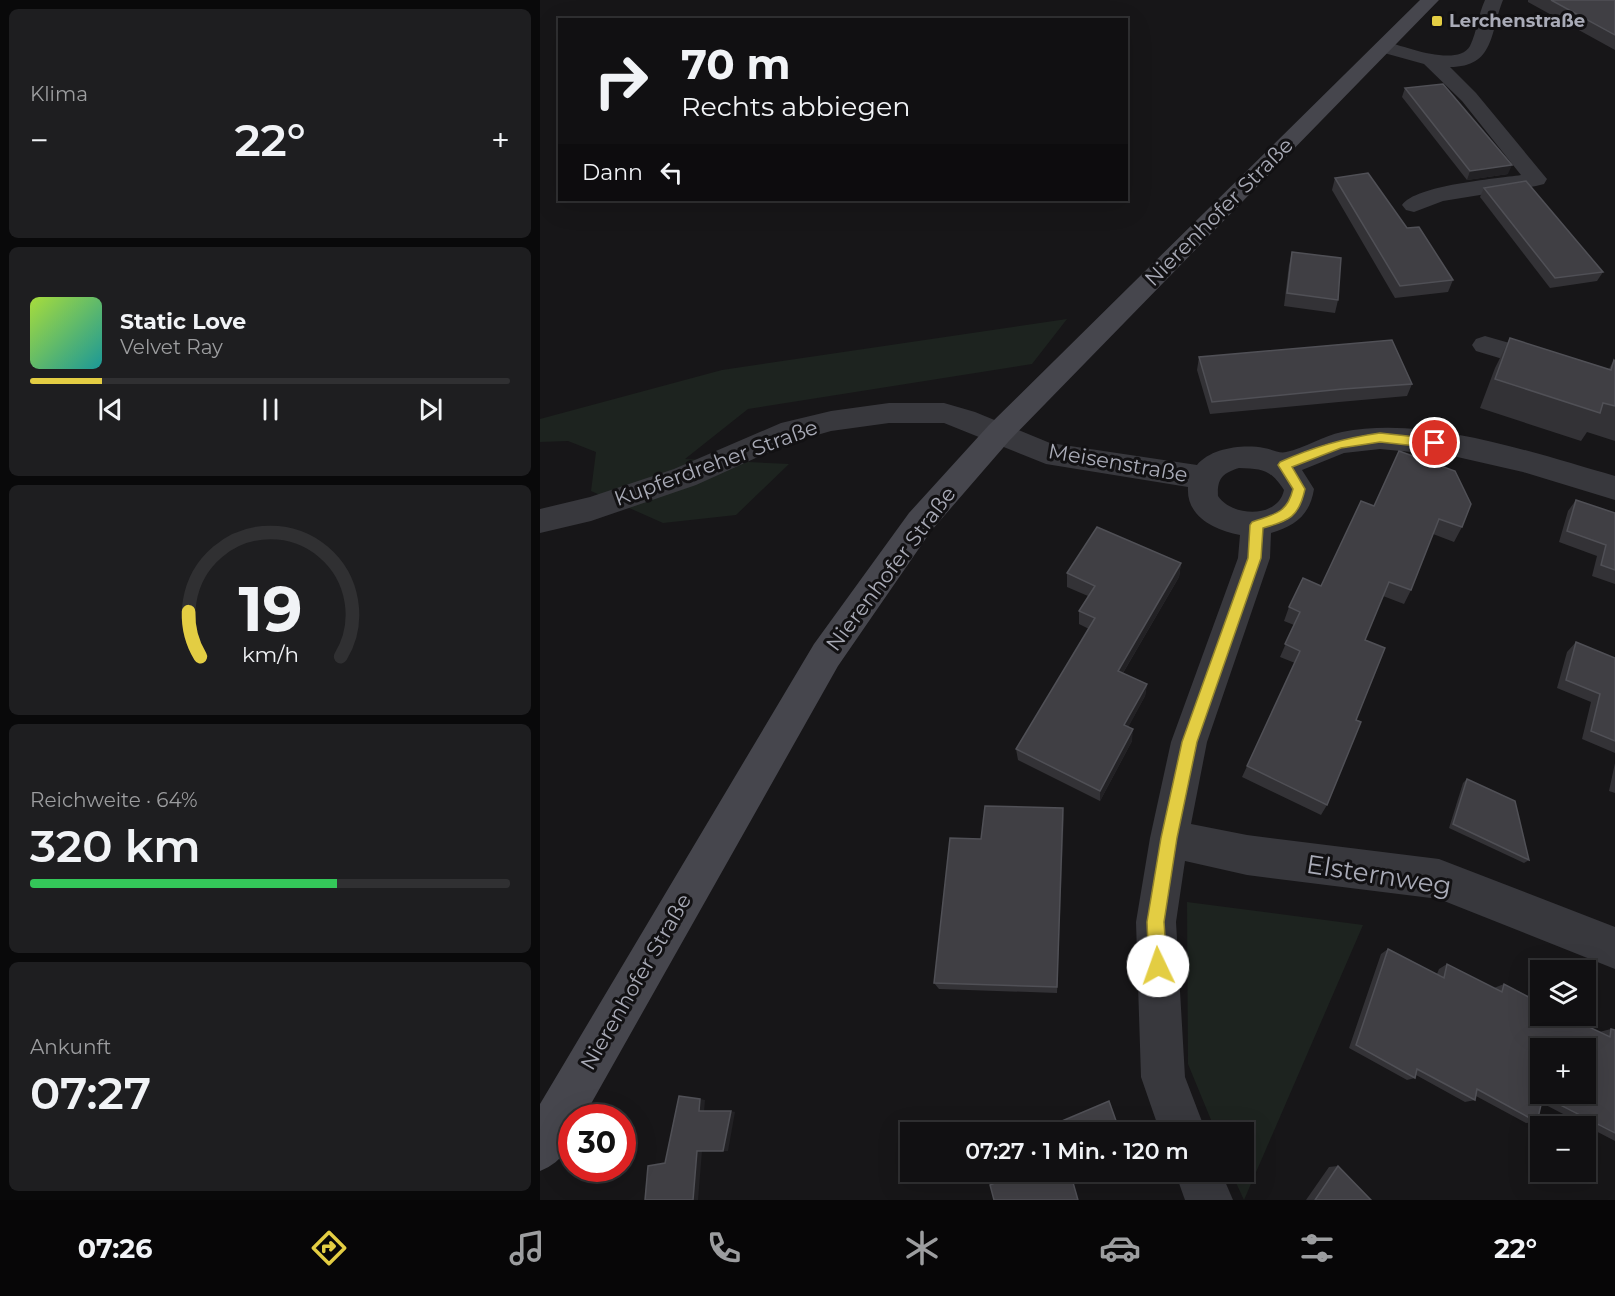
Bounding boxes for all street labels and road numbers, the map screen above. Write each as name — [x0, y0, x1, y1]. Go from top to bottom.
street label: Nierenhofer Straße — [1139, 132, 1298, 291]
street label: Kupferdreher Straße — [611, 414, 821, 511]
street label: Meisenstraße — [1047, 438, 1190, 487]
street label: Nierenhofer Straße — [821, 482, 961, 656]
street label: Elsternweg — [1304, 848, 1454, 902]
street label: Nierenhofer Straße — [575, 889, 696, 1074]

